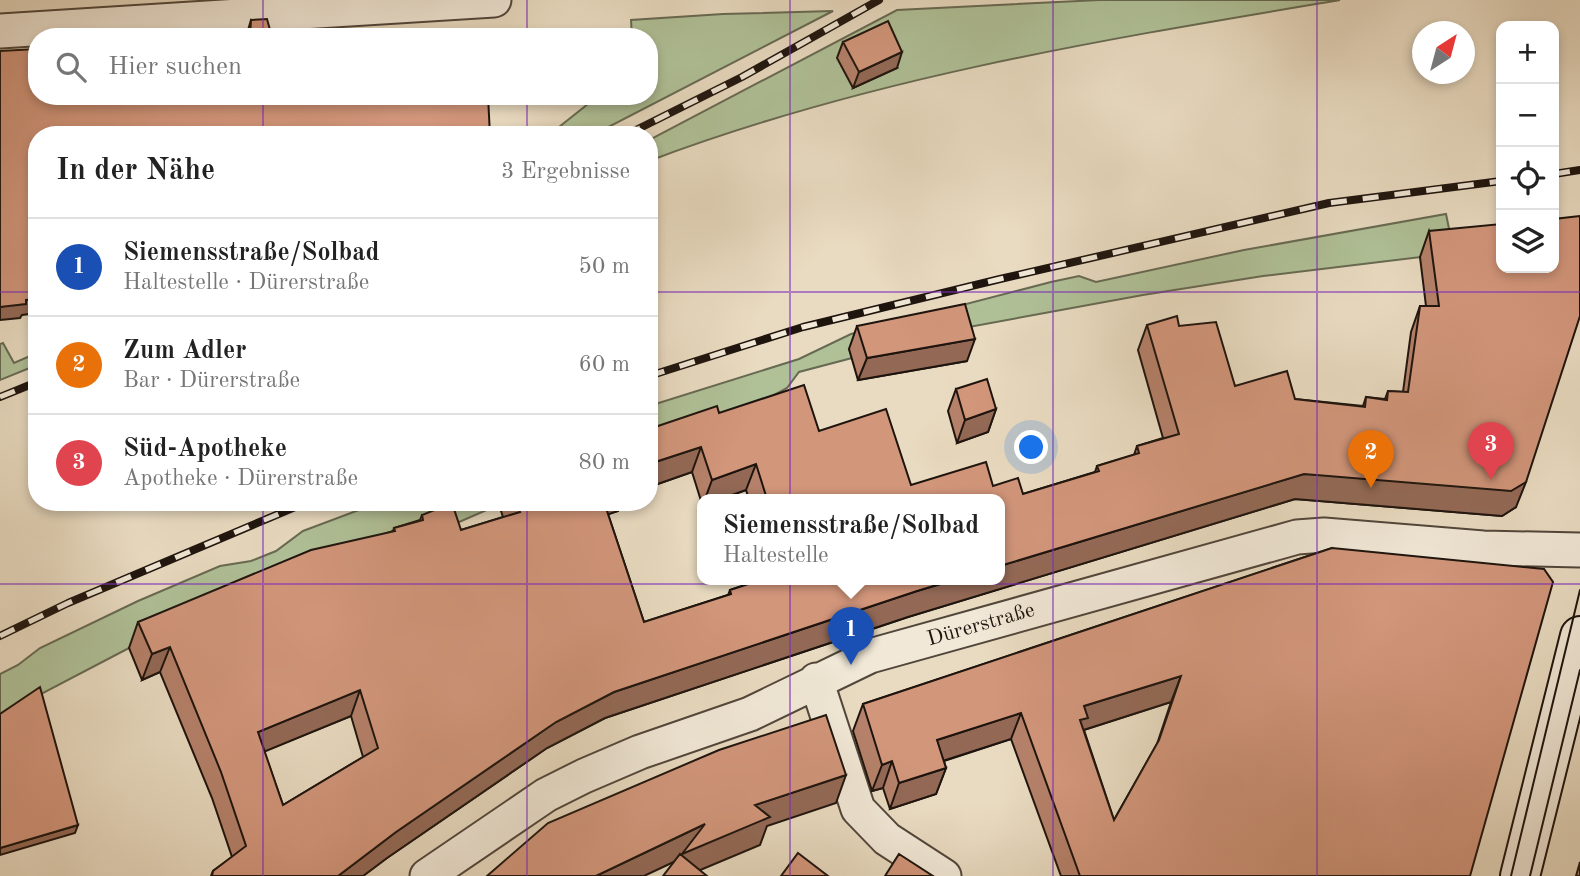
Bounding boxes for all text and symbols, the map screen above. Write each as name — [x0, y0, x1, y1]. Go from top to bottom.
north arrow — [1412, 21, 1475, 84]
map controls — [1496, 21, 1559, 273]
button: + — [1496, 21, 1559, 84]
search box — [28, 28, 658, 105]
icon: search — [52, 48, 90, 86]
text: Hier suchen — [108, 54, 242, 80]
button: − — [1496, 84, 1559, 147]
button: locate — [1496, 147, 1559, 210]
text: In der Nähe — [56, 156, 215, 186]
text: 3 Ergebnisse — [501, 160, 630, 183]
button: layers — [1496, 210, 1559, 273]
text: Siemensstraße/Solbad — [123, 240, 380, 266]
text: 1 — [72, 255, 86, 278]
text: 50 m — [579, 255, 630, 278]
text: Haltestelle · Dürerstraße — [123, 271, 369, 294]
text: Zum Adler — [123, 338, 247, 364]
text: 2 — [72, 353, 86, 376]
text: 60 m — [579, 353, 630, 376]
text: Bar · Dürerstraße — [123, 369, 300, 392]
pin: 3 — [1468, 422, 1514, 480]
your location — [1014, 430, 1048, 464]
pin: 2 — [1348, 430, 1394, 488]
text: Süd-Apotheke — [123, 436, 287, 462]
text: 3 — [72, 451, 86, 474]
text: 80 m — [579, 451, 630, 474]
text: Apotheke · Dürerstraße — [123, 467, 358, 490]
popup — [697, 494, 1005, 585]
text: Siemensstraße/Solbad — [723, 513, 979, 539]
text: Haltestelle — [723, 544, 829, 567]
street label: Dürerstraße — [925, 600, 1037, 650]
pin: 1 — [828, 607, 874, 665]

